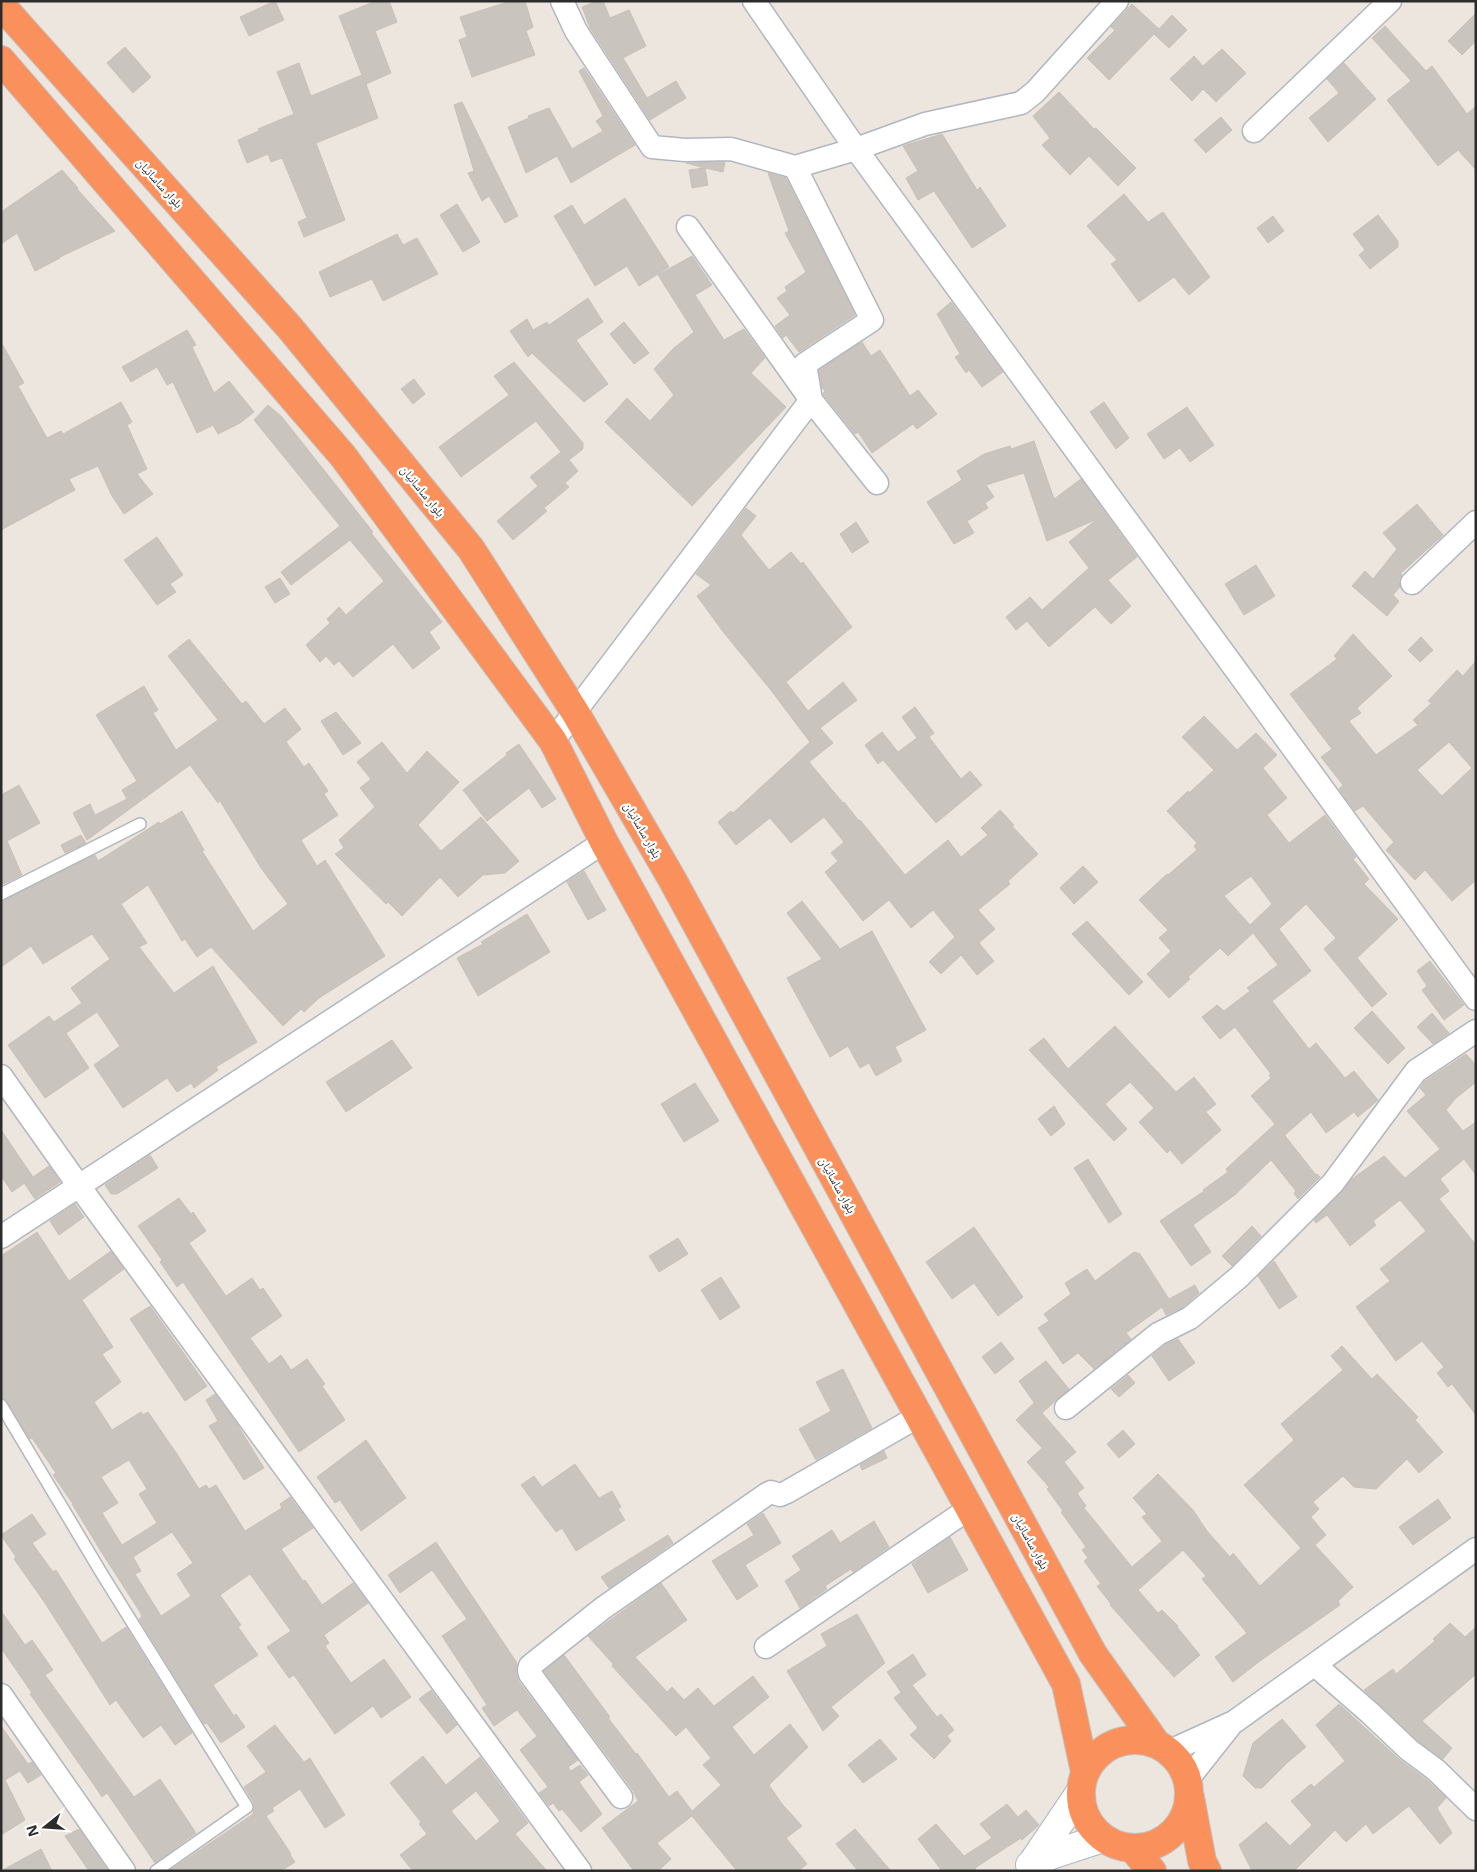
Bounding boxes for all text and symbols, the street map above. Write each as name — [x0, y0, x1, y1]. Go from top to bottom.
street label: بلوار ساسانیان — [133, 154, 187, 212]
street label: بلوار ساسانیان — [397, 462, 449, 520]
street label: بلوار ساسانیان — [620, 799, 666, 861]
street label: بلوار ساسانیان — [816, 1154, 860, 1216]
street label: بلوار ساسانیان — [1009, 1510, 1053, 1572]
north arrow — [20, 1802, 70, 1852]
text: N — [21, 1823, 43, 1839]

